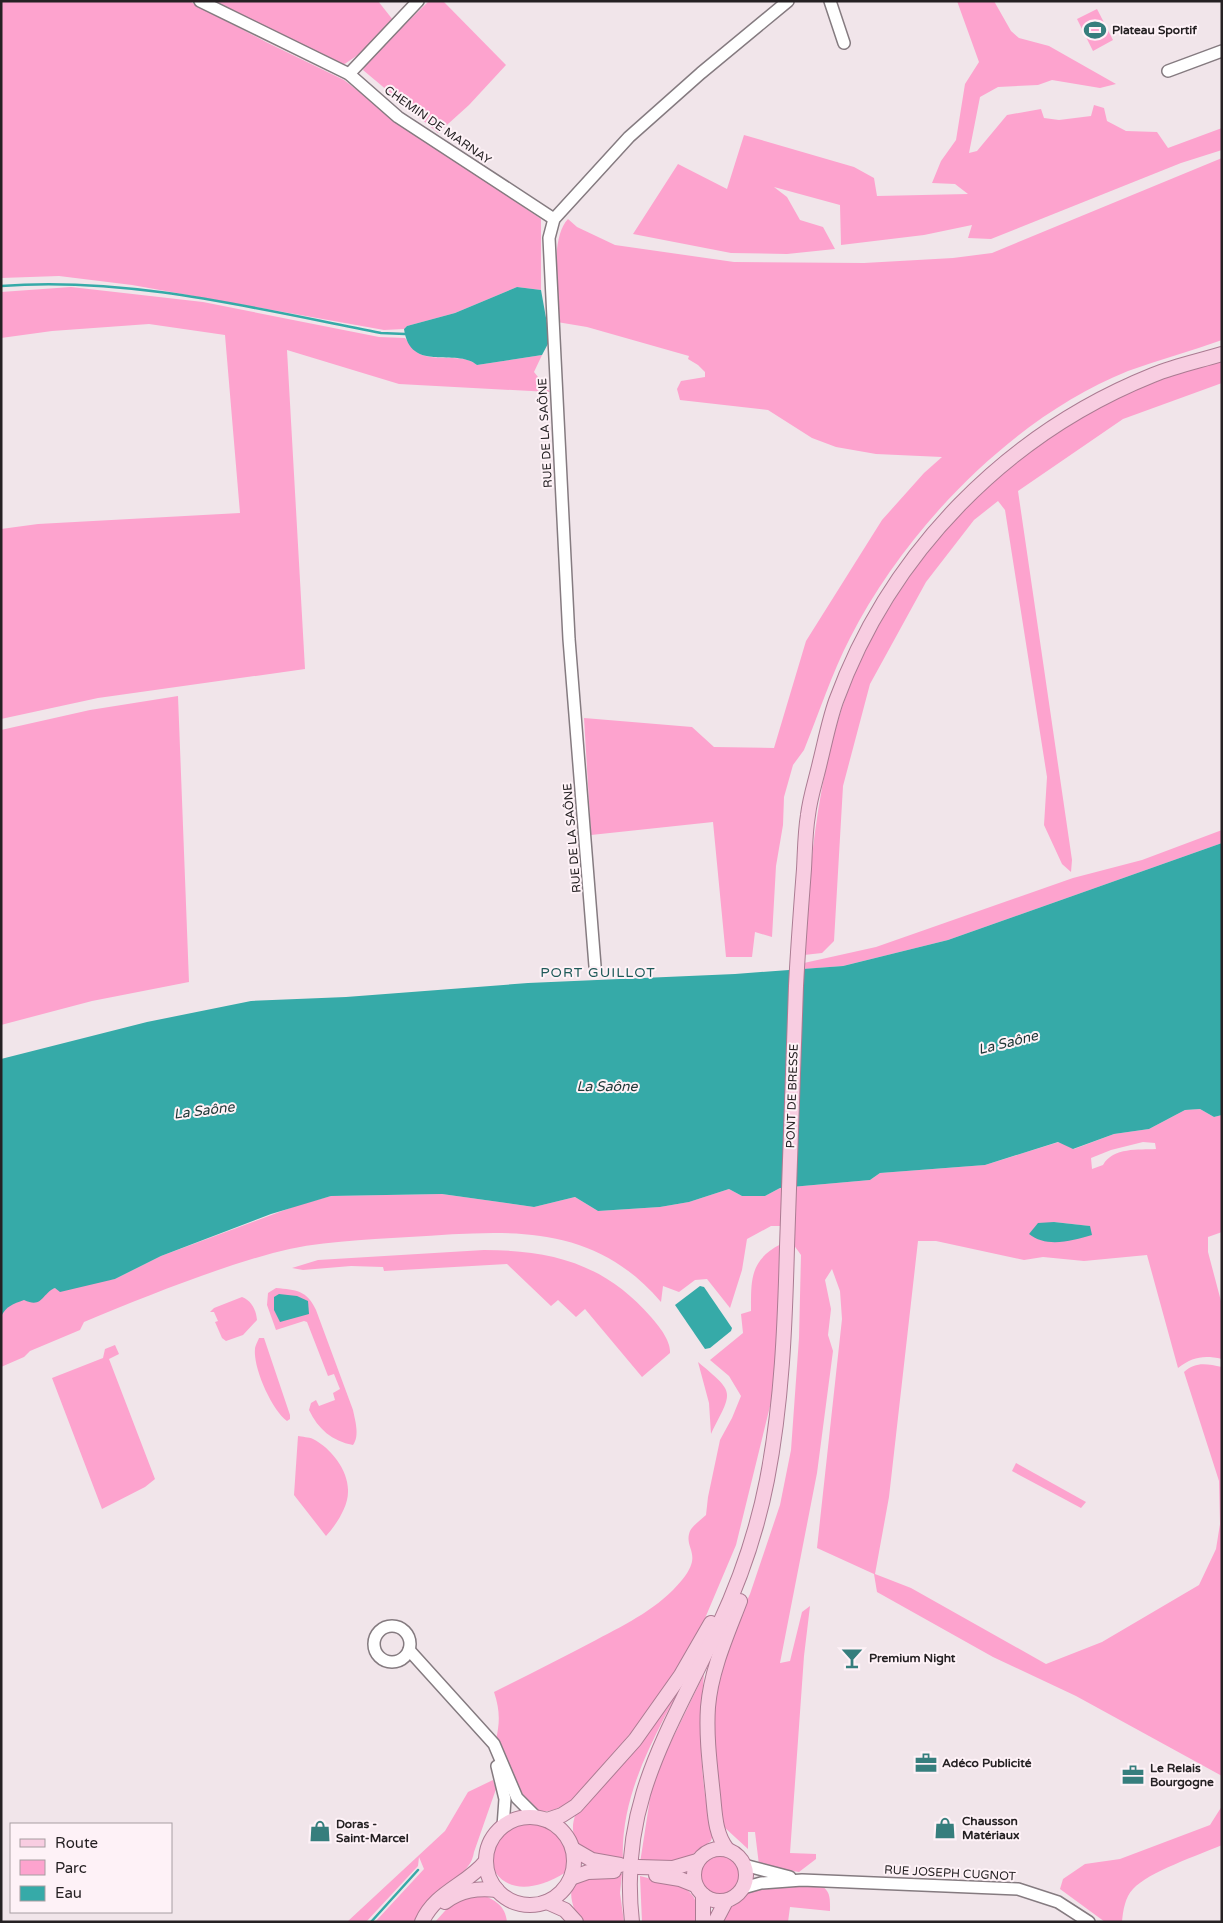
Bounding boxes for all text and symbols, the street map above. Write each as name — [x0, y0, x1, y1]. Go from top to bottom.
sports icon: Plateau Sportif — [1082, 17, 1108, 43]
place label: Plateau Sportif — [1112, 23, 1197, 38]
street label: CHEMIN DE MARNAY — [382, 83, 494, 167]
street label: RUE DE LA SAÔNE — [535, 377, 555, 488]
street label: RUE DE LA SAÔNE — [560, 782, 584, 893]
district label: PORT GUILLOT — [540, 964, 656, 981]
water label: La Saône — [976, 1027, 1041, 1058]
street label: PONT DE BRESSE — [783, 1043, 801, 1149]
water label: La Saône — [576, 1078, 639, 1095]
water label: La Saône — [173, 1098, 236, 1123]
bar icon: Premium Night — [839, 1645, 865, 1671]
place label: Premium Night — [869, 1651, 956, 1666]
office icon: Adéco Publicité — [913, 1750, 939, 1776]
place label: Adéco Publicité — [942, 1756, 1032, 1770]
place label: Le Relais Bourgogne — [1150, 1761, 1214, 1790]
office icon: Le Relais Bourgogne — [1120, 1762, 1146, 1788]
place label: Chausson Matériaux — [962, 1814, 1020, 1842]
shop icon: Chausson Matériaux — [932, 1815, 958, 1841]
place label: Doras - Saint-Marcel — [336, 1817, 409, 1845]
shop icon: Doras - Saint-Marcel — [307, 1818, 333, 1844]
legend — [10, 1823, 172, 1913]
text: Route — [55, 1834, 98, 1852]
text: Parc — [55, 1859, 87, 1877]
street label: RUE JOSEPH CUGNOT — [884, 1863, 1017, 1883]
text: Eau — [55, 1884, 82, 1902]

